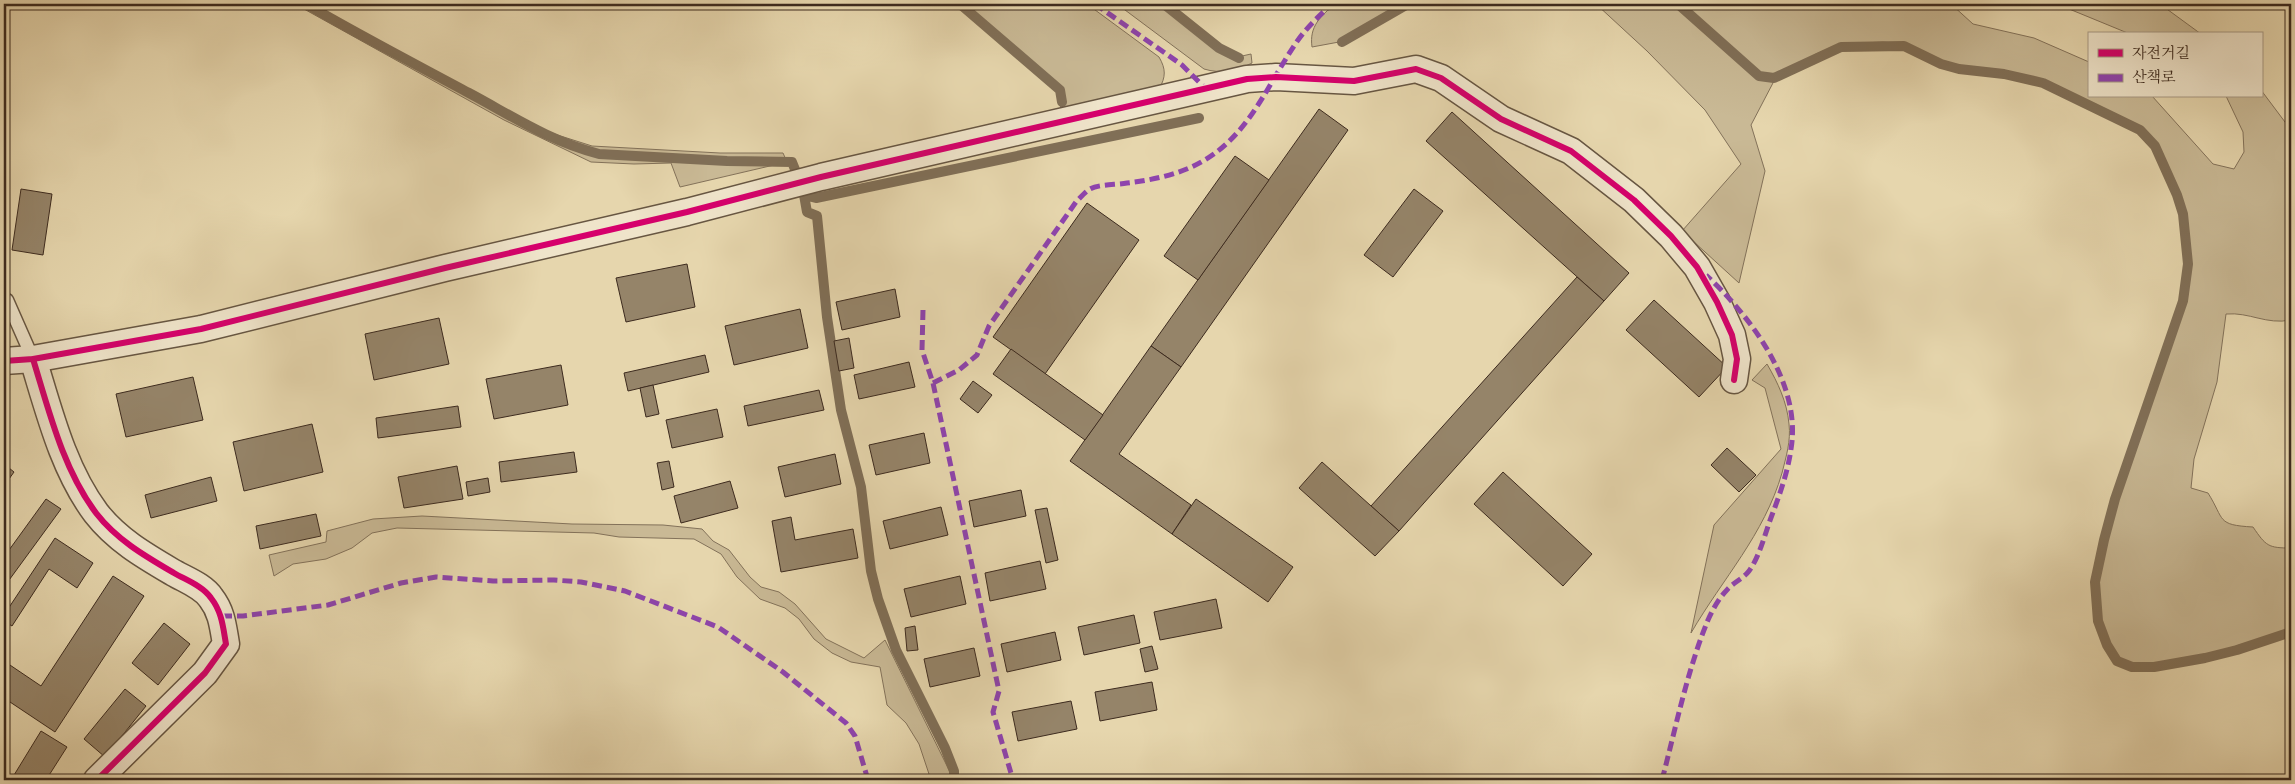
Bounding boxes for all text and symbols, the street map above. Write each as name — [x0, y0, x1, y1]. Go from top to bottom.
legend — [2088, 32, 2262, 98]
text: 자전거길 — [2132, 43, 2190, 62]
text: 산책로 — [2132, 67, 2176, 86]

